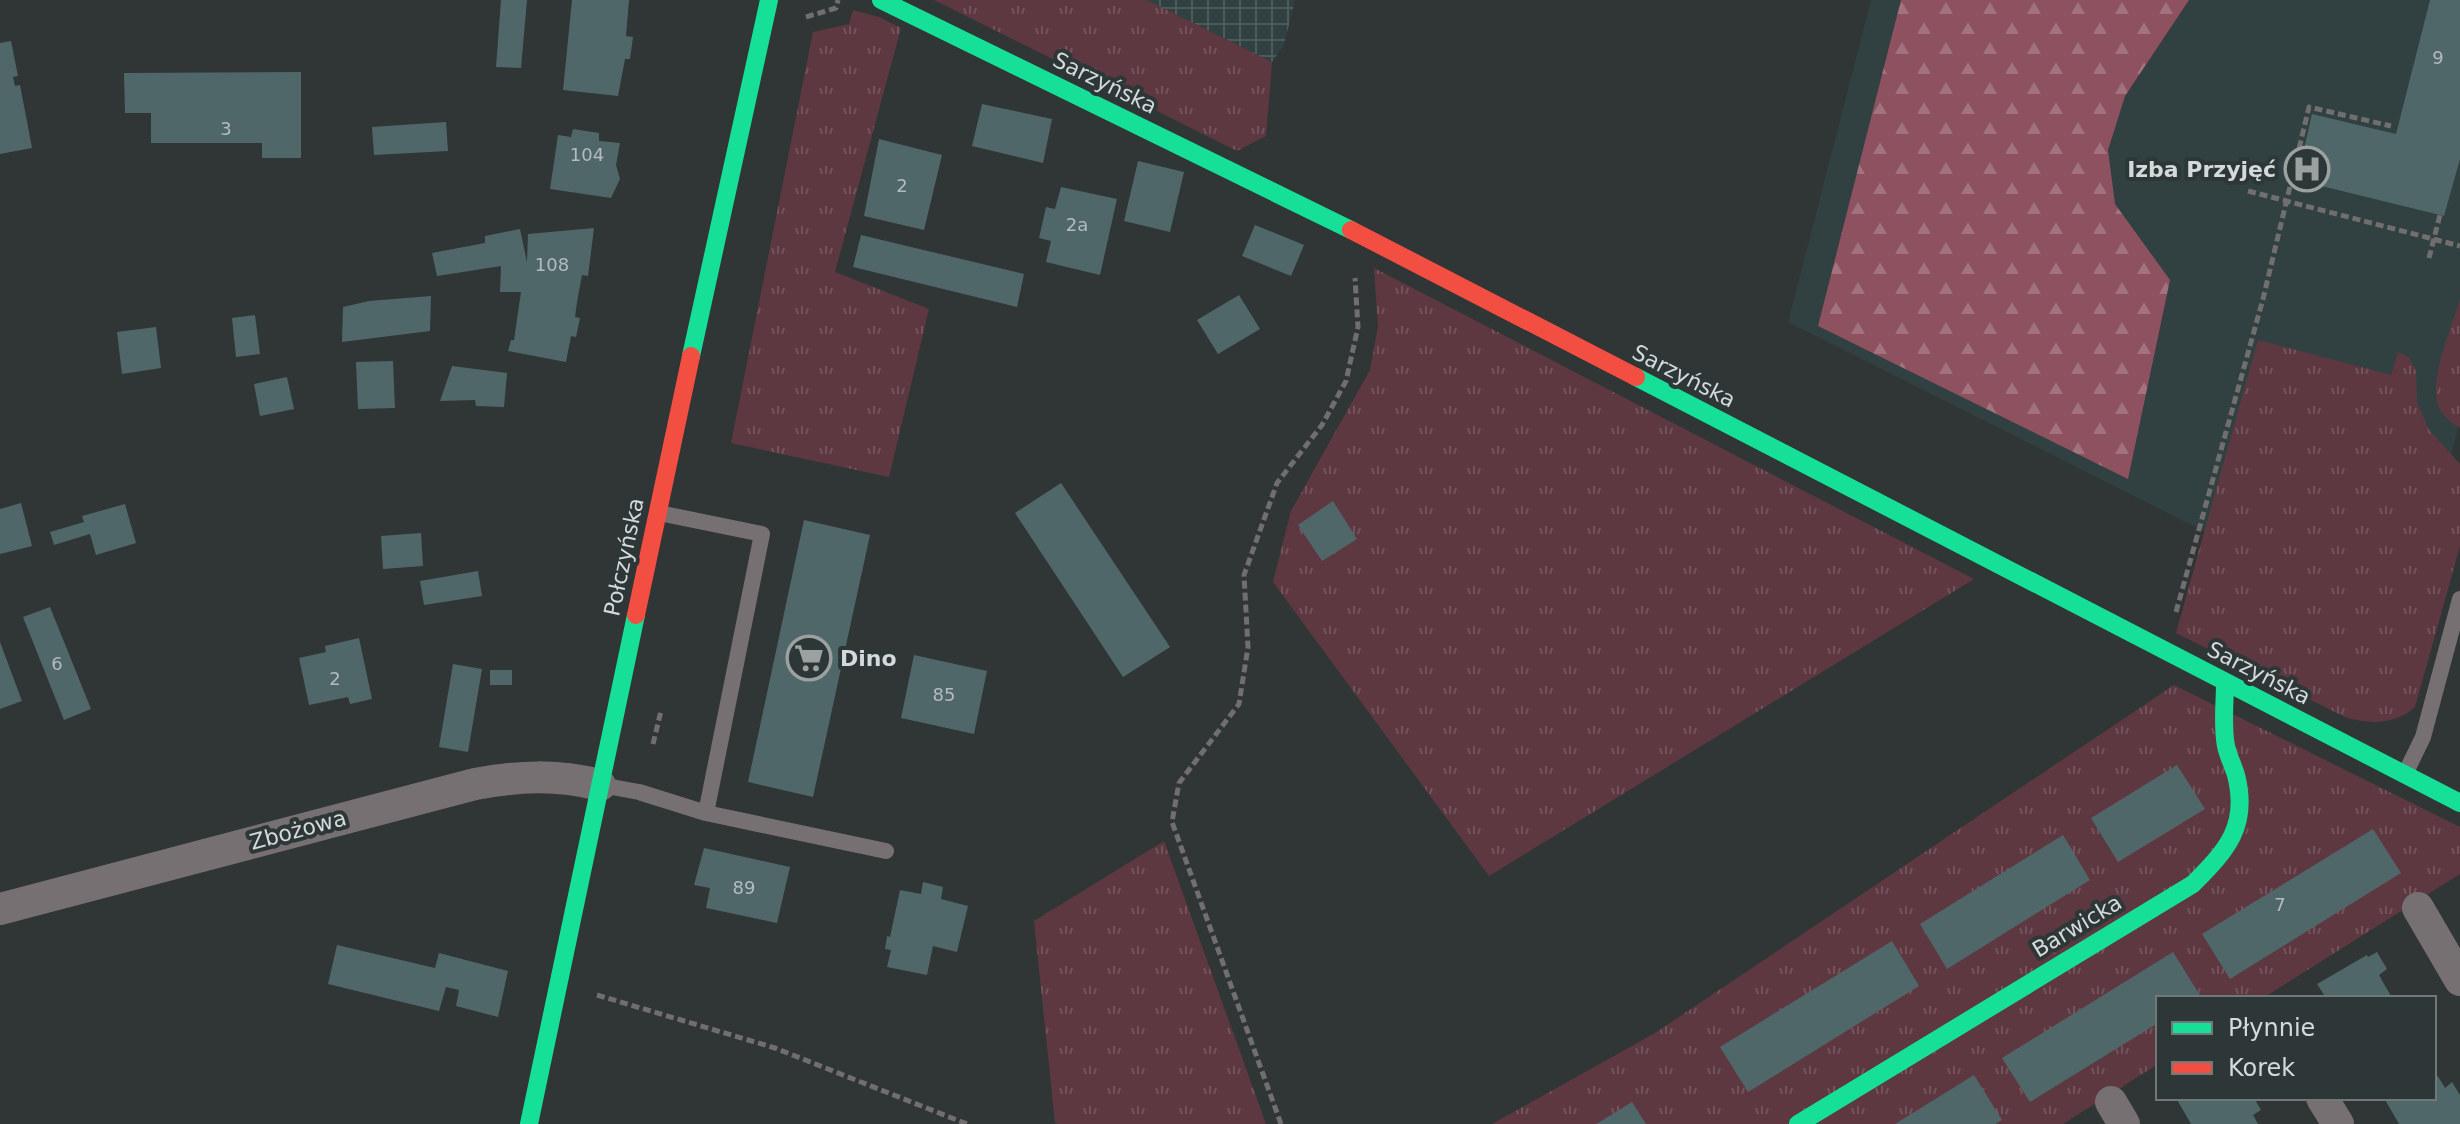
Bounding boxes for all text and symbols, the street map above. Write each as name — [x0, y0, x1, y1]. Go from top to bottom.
street label: Sarzyńska — [1049, 47, 1161, 119]
house number: 9 — [2432, 47, 2444, 68]
house number: 3 — [220, 118, 232, 139]
house number: 104 — [570, 144, 604, 165]
hospital icon: Izba Przyjęć — [2283, 145, 2331, 193]
place label: Izba Przyjęć — [2127, 157, 2276, 182]
house number: 2 — [896, 175, 908, 196]
house number: 2a — [1066, 214, 1088, 235]
house number: 108 — [535, 254, 569, 275]
street label: Sarzyńska — [1628, 339, 1740, 413]
street label: Połczyńska — [599, 496, 649, 618]
supermarket icon: Dino — [785, 634, 833, 682]
street label: Sarzyńska — [2203, 636, 2315, 710]
place label: Dino — [840, 646, 897, 671]
house number: 6 — [51, 653, 63, 674]
house number: 2 — [329, 668, 341, 689]
house number: 85 — [933, 684, 955, 705]
street label: Zbożowa — [247, 805, 349, 855]
house number: 89 — [733, 877, 755, 898]
street label: Barwicka — [2028, 890, 2126, 962]
house number: 7 — [2274, 894, 2286, 915]
legend — [2156, 996, 2436, 1100]
text: Płynnie — [2228, 1014, 2315, 1042]
text: Korek — [2228, 1054, 2295, 1082]

